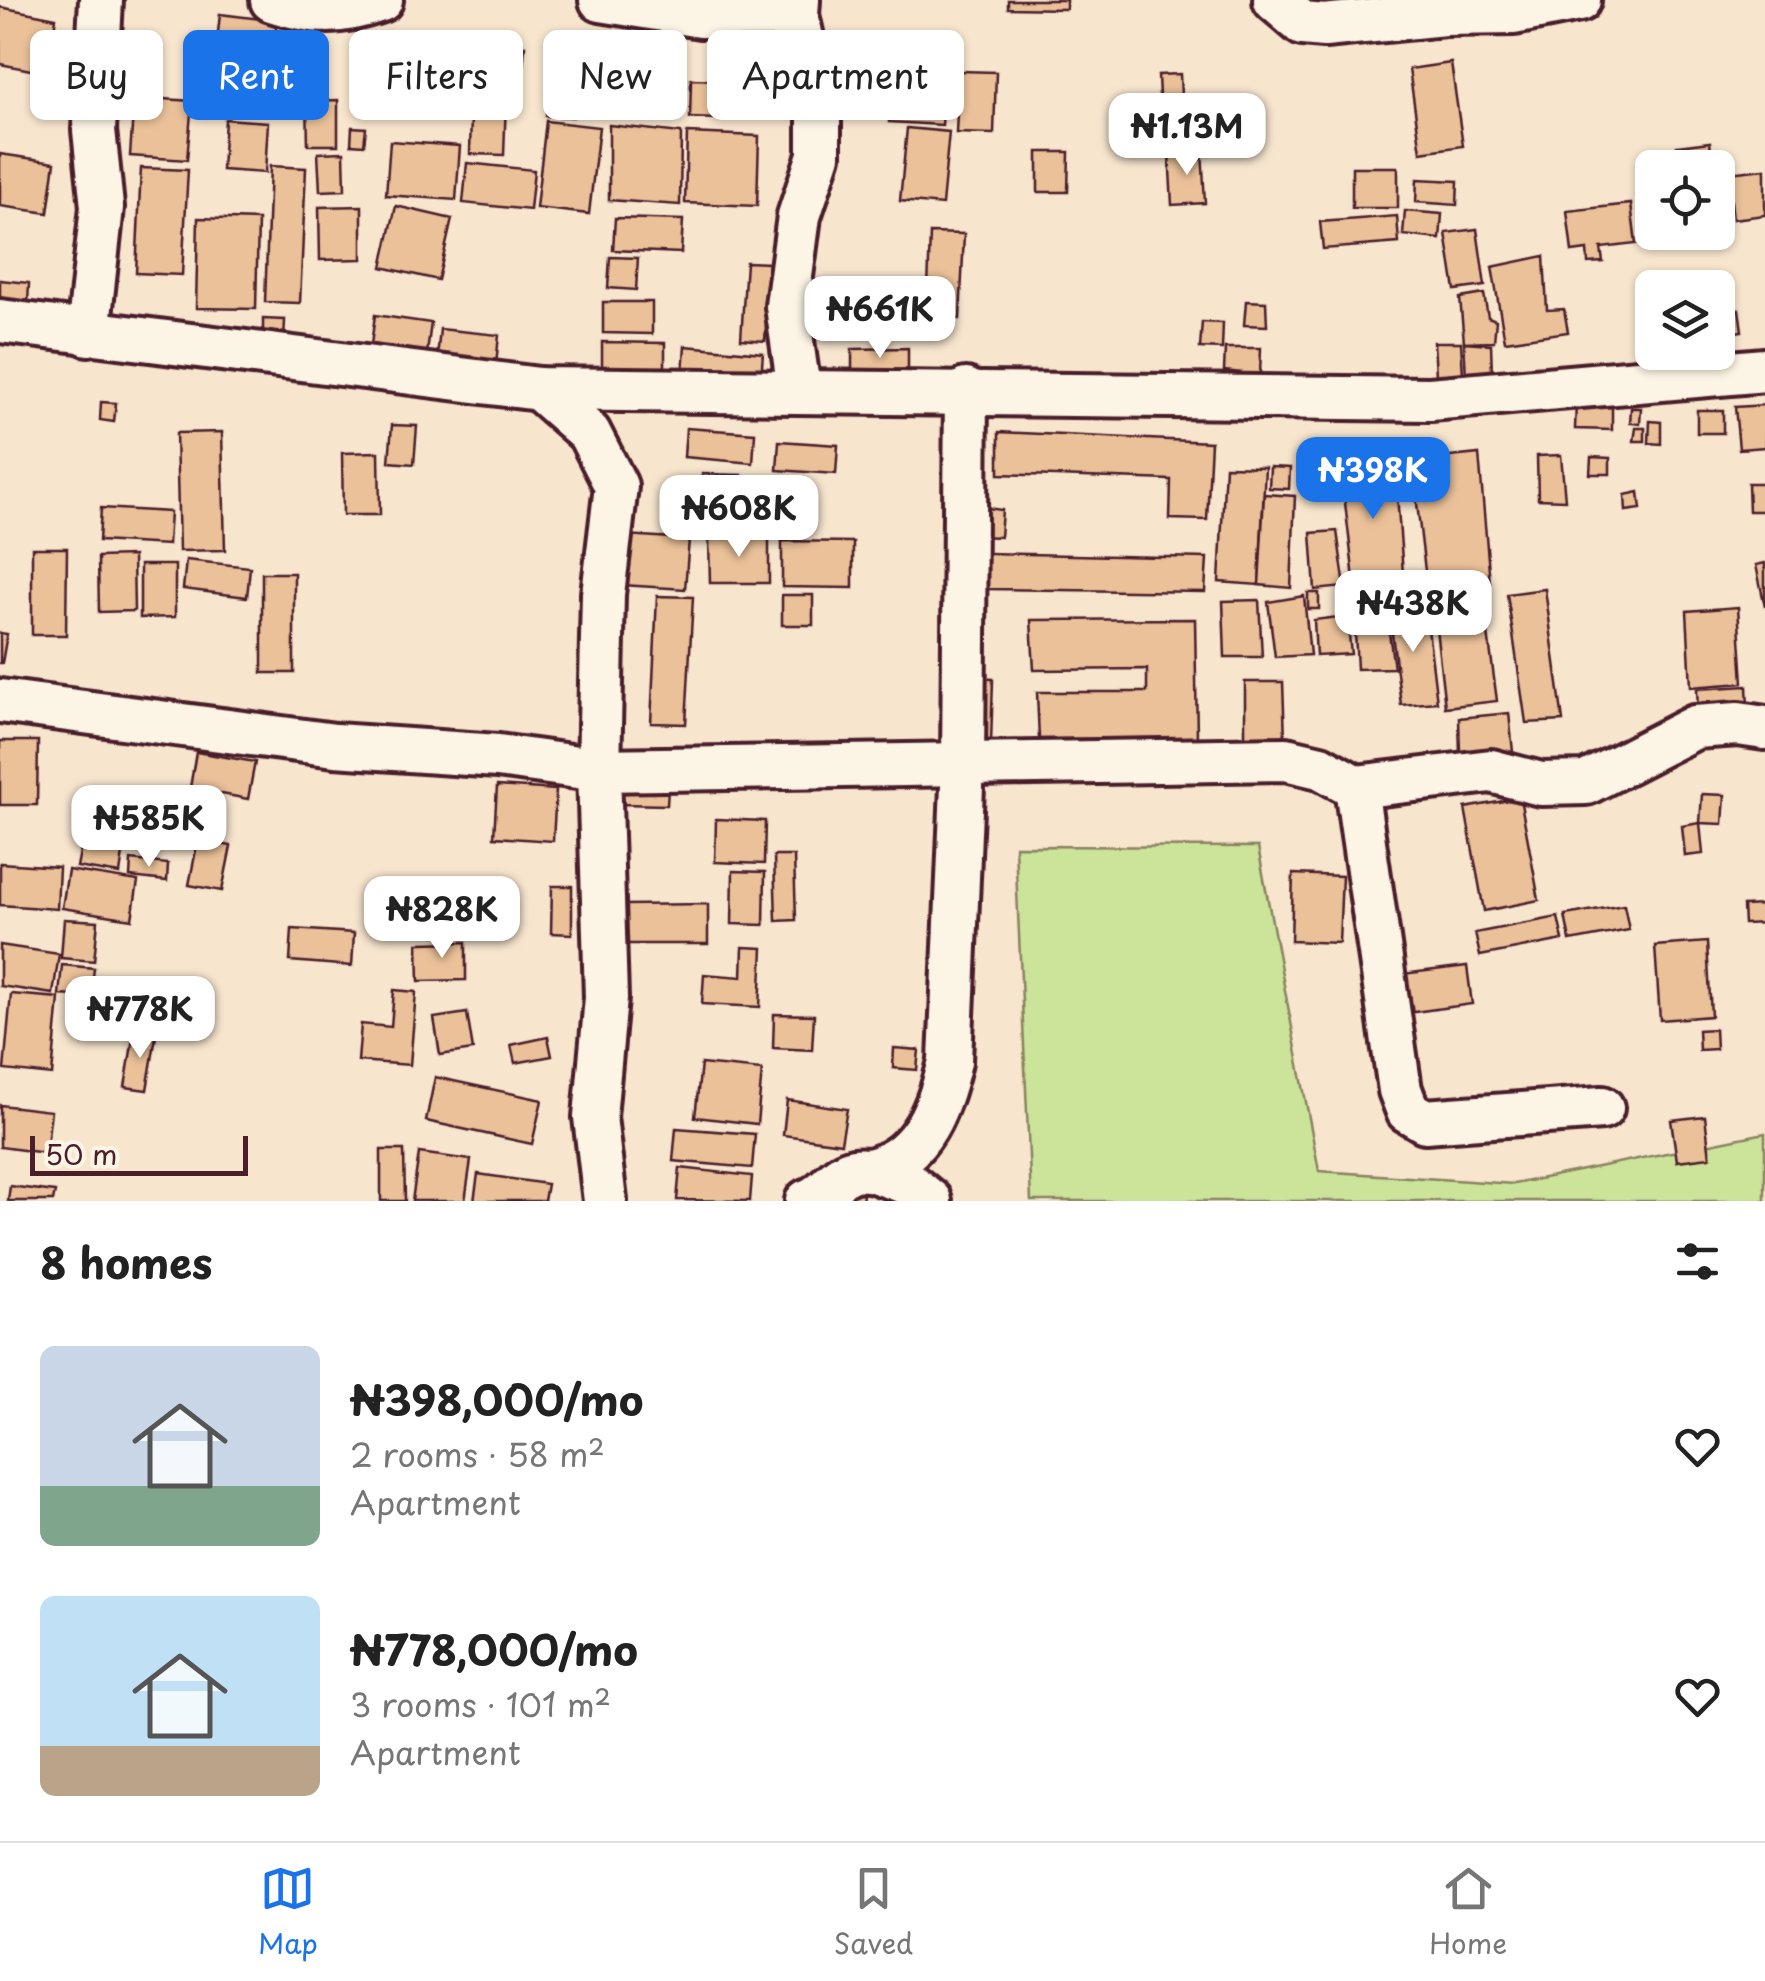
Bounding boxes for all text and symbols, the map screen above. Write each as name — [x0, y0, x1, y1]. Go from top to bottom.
chip: Buy — [30, 30, 163, 120]
chip: Rent — [183, 30, 329, 120]
chip: Filters — [349, 30, 523, 120]
chip: New — [543, 30, 687, 120]
chip: Apartment — [707, 30, 964, 120]
pin: ₦1.13M — [1106, 93, 1268, 178]
text: ₦1.13M — [1131, 101, 1243, 149]
map controls — [1635, 150, 1735, 370]
button: locate — [1635, 150, 1735, 250]
button: layers — [1635, 270, 1735, 370]
pin: ₦661K — [810, 276, 950, 361]
text: ₦661K — [826, 284, 934, 332]
pin: ₦398K — [1303, 437, 1443, 522]
text: ₦398K — [1318, 445, 1428, 493]
pin: ₦608K — [669, 475, 809, 560]
text: ₦608K — [681, 483, 797, 531]
pin: ₦438K — [1343, 570, 1483, 655]
text: ₦438K — [1357, 578, 1469, 626]
pin: ₦585K — [79, 785, 219, 870]
text: ₦585K — [93, 793, 205, 841]
pin: ₦828K — [372, 876, 512, 961]
text: ₦828K — [386, 884, 498, 932]
pin: ₦778K — [70, 976, 210, 1061]
text: ₦778K — [87, 984, 193, 1032]
scale bar — [30, 1131, 248, 1176]
text: 50 m — [45, 1132, 118, 1175]
text: 8 homes — [40, 1230, 213, 1293]
icon: filters — [1670, 1234, 1725, 1289]
text: ₦398,000/mo — [350, 1367, 643, 1430]
icon: home — [120, 1386, 240, 1506]
icon: heart — [1670, 1419, 1725, 1474]
text: 2 rooms · 58 m² — [350, 1430, 605, 1478]
text: Apartment — [350, 1478, 521, 1526]
text: ₦778,000/mo — [350, 1617, 638, 1680]
icon: home — [120, 1636, 240, 1756]
icon: heart — [1670, 1669, 1725, 1724]
text: 3 rooms · 101 m² — [350, 1680, 611, 1728]
text: Apartment — [350, 1728, 521, 1776]
tab: Map — [258, 1861, 318, 1964]
tab: Saved — [834, 1861, 913, 1964]
tab: Home — [1429, 1861, 1507, 1964]

